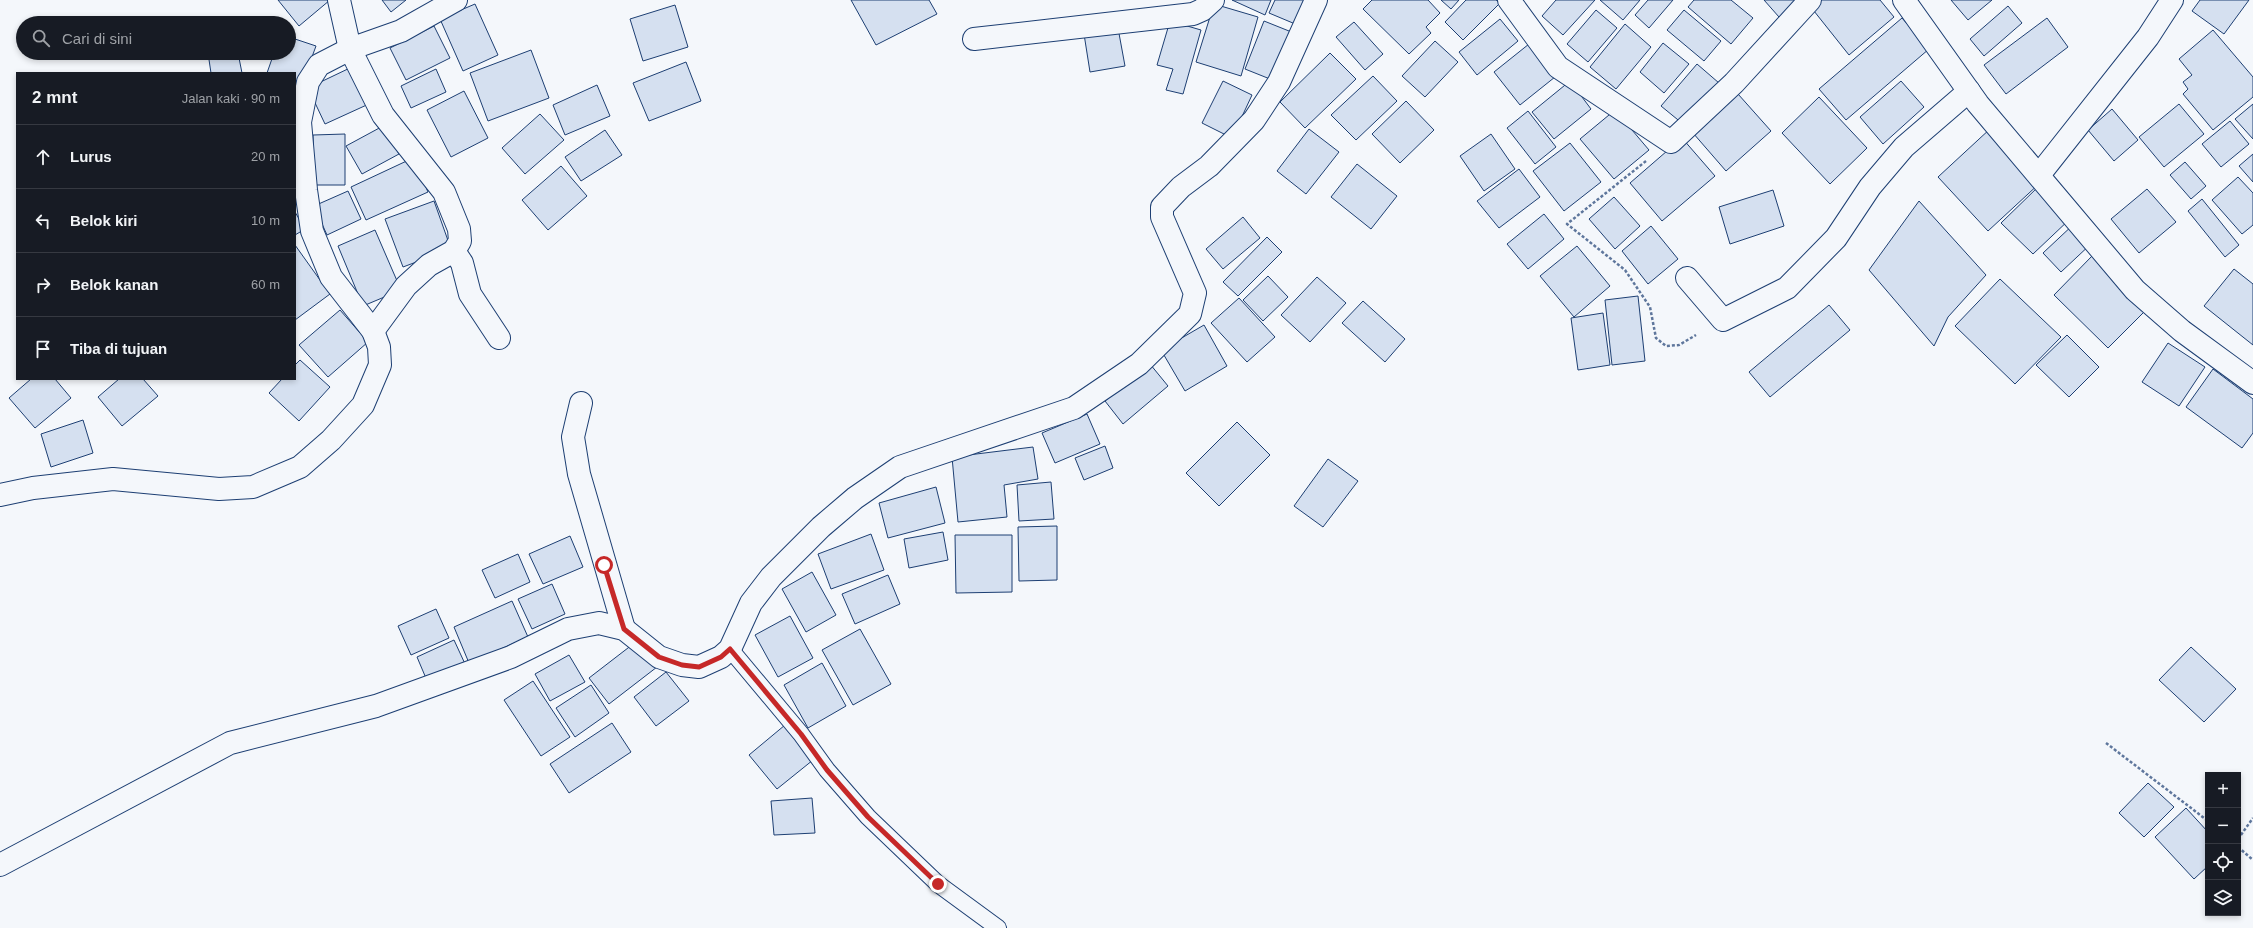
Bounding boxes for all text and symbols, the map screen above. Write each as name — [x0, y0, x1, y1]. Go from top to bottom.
search box — [16, 16, 296, 60]
icon: search — [30, 27, 52, 49]
text: Cari di sini — [62, 30, 132, 47]
text: 2 mnt — [32, 88, 77, 107]
text: Jalan kaki · 90 m — [182, 91, 280, 106]
icon: ahead — [32, 146, 54, 168]
text: Lurus — [70, 148, 112, 165]
text: 20 m — [251, 149, 280, 164]
icon: left — [32, 210, 54, 232]
text: Belok kiri — [70, 212, 138, 229]
text: 10 m — [251, 213, 280, 228]
icon: right — [32, 274, 54, 296]
text: Belok kanan — [70, 276, 158, 293]
text: 60 m — [251, 277, 280, 292]
icon: arrive — [32, 338, 54, 360]
text: Tiba di tujuan — [70, 340, 167, 357]
route start — [595, 556, 613, 574]
map controls — [2205, 772, 2241, 916]
button: + — [2205, 772, 2241, 808]
button: − — [2205, 808, 2241, 844]
button: locate — [2205, 844, 2241, 880]
route end — [929, 875, 947, 893]
button: layers — [2205, 880, 2241, 916]

